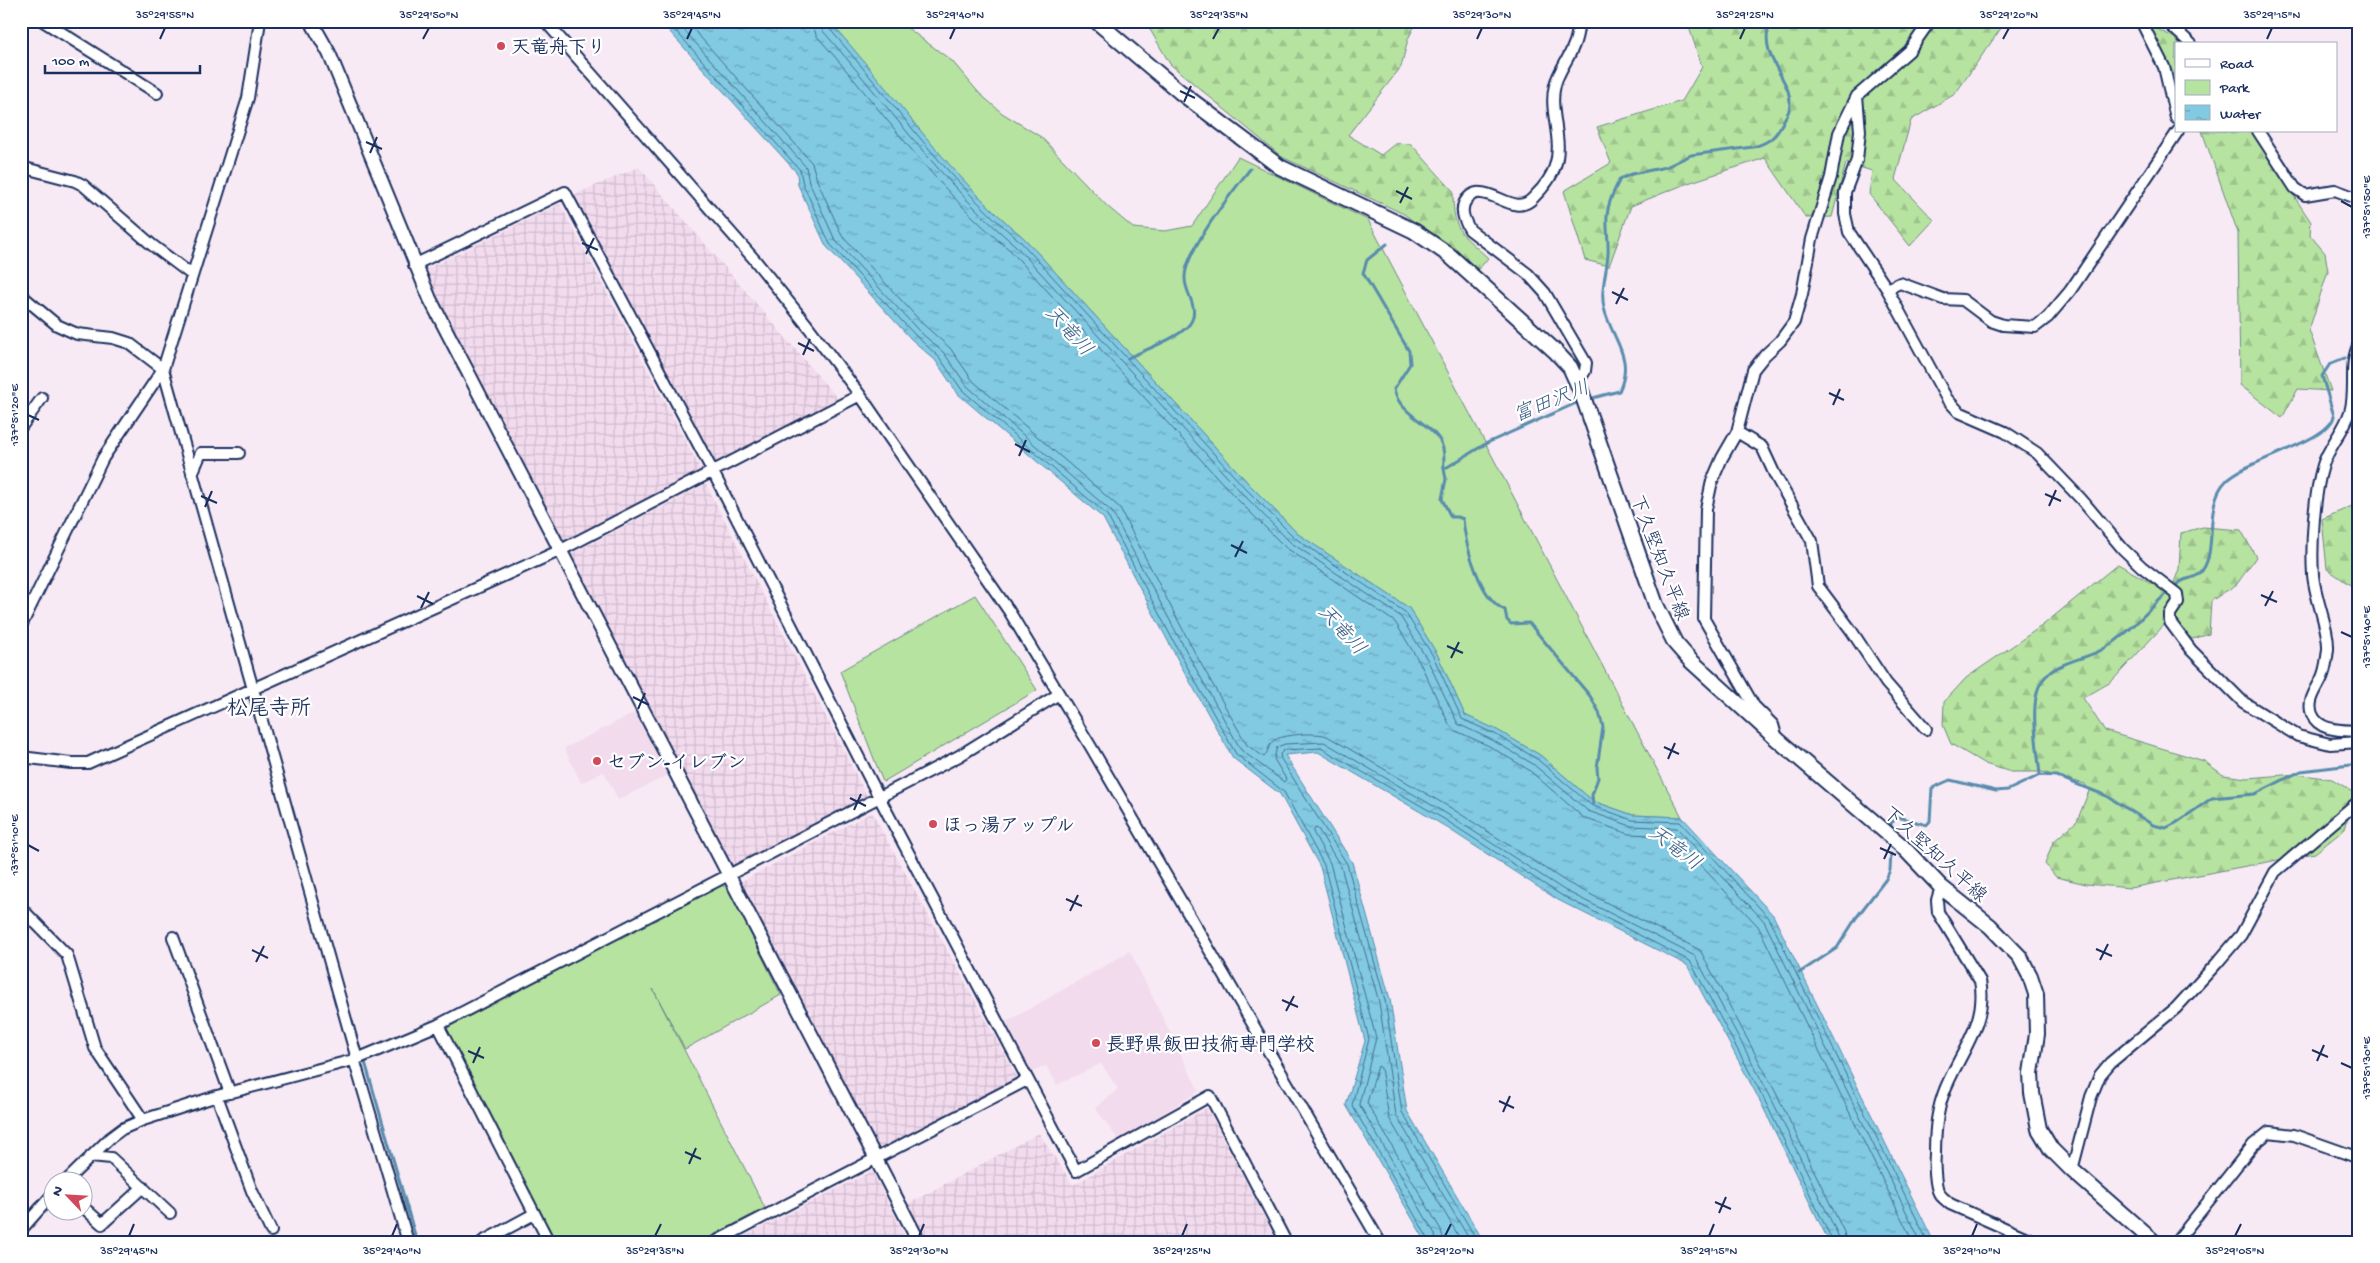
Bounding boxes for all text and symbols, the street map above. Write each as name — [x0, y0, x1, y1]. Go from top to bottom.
text: 35°29'55"N — [135, 9, 194, 23]
text: 35°29'50"N — [399, 9, 459, 23]
text: 35°29'45"N — [662, 9, 721, 23]
text: 35°29'40"N — [925, 9, 984, 23]
text: 35°29'35"N — [1189, 9, 1248, 23]
text: 35°29'30"N — [1452, 9, 1512, 23]
text: 35°29'25"N — [1715, 9, 1774, 23]
text: 35°29'20"N — [1979, 9, 2038, 23]
text: 35°29'15"N — [2243, 9, 2301, 23]
place label: 天竜舟下り — [511, 37, 606, 61]
marker: 天竜舟下り — [495, 40, 507, 52]
scale bar — [45, 42, 200, 74]
legend — [2175, 42, 2338, 132]
text: 100 m — [51, 53, 90, 71]
text: Road — [2220, 56, 2254, 74]
text: Park — [2219, 80, 2250, 98]
text: Water — [2220, 106, 2262, 124]
text: 137°51'50"E — [2361, 175, 2375, 239]
water label: 天竜川 — [1039, 301, 1098, 362]
water label: 富田沢川 — [1510, 376, 1594, 429]
text: 137°51'20"E — [9, 383, 23, 447]
street label: 下久堅知久平線 — [1623, 492, 1693, 624]
water label: 天竜川 — [1312, 600, 1371, 661]
text: 137°51'40"E — [2361, 606, 2375, 669]
district label: 松尾寺所 — [227, 696, 311, 723]
place label: セブン-イレブン — [607, 753, 746, 776]
marker: セブン-イレブン — [591, 755, 603, 767]
street label: 下久堅知久平線 — [1877, 802, 1991, 909]
text: 137°51'10"E — [9, 814, 23, 877]
place label: ほっ湯アップル — [943, 815, 1075, 839]
marker: ほっ湯アップル — [927, 818, 939, 830]
water label: 天竜川 — [1643, 821, 1706, 877]
place label: 長野県飯田技術専門学校 — [1106, 1034, 1315, 1058]
text: 137°51'30"E — [2361, 1036, 2375, 1100]
marker: 長野県飯田技術専門学校 — [1090, 1037, 1102, 1049]
north arrow — [42, 1170, 92, 1220]
text: N — [49, 1184, 68, 1199]
text: 35°29'45"N — [99, 1245, 158, 1259]
text: 35°29'40"N — [362, 1245, 421, 1259]
text: 35°29'35"N — [625, 1245, 684, 1259]
text: 35°29'30"N — [889, 1245, 949, 1259]
text: 35°29'25"N — [1152, 1245, 1211, 1259]
text: 35°29'20"N — [1415, 1245, 1474, 1259]
text: 35°29'15"N — [1680, 1245, 1738, 1259]
text: 35°29'10"N — [1942, 1245, 2001, 1259]
text: 35°29'05"N — [2205, 1245, 2265, 1259]

